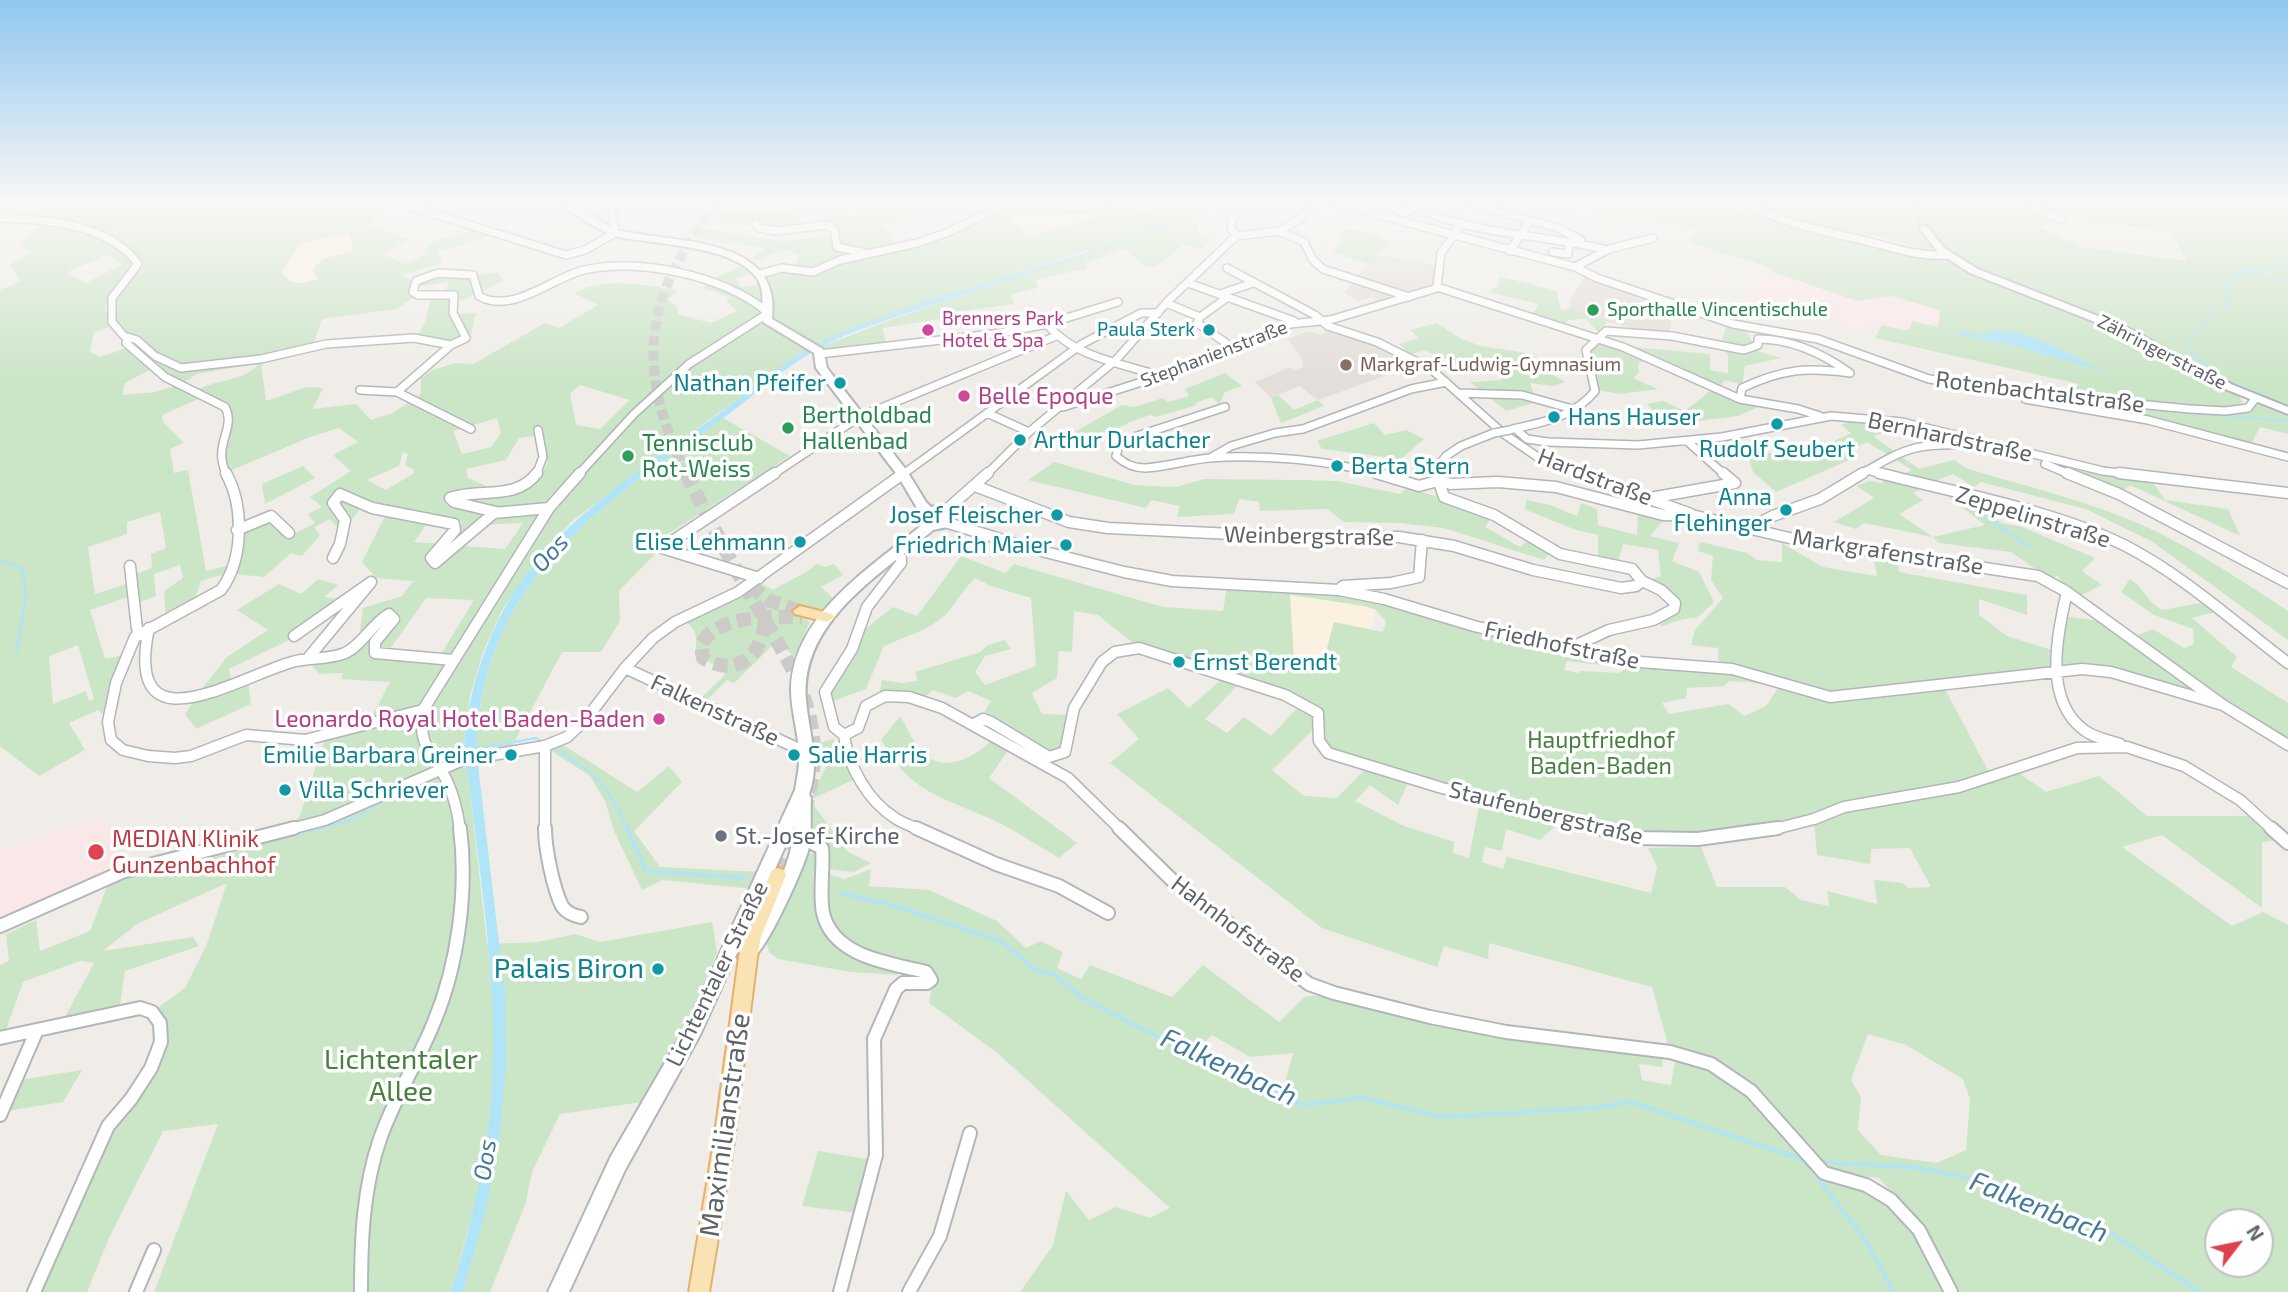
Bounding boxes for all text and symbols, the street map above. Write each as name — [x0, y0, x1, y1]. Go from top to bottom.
place label: Sporthalle Vincentischule — [1607, 299, 1828, 321]
marker: Sporthalle Vincentischule — [1585, 302, 1601, 318]
place label: Brenners Park Hotel & Spa — [942, 308, 1064, 352]
street label: Zähringerstraße — [2094, 310, 2230, 394]
street label: Stephanienstraße — [1137, 316, 1291, 392]
place label: Paula Sterk — [1097, 319, 1195, 341]
marker: Brenners Park Hotel & Spa — [920, 322, 936, 338]
marker: Paula Sterk — [1201, 322, 1217, 338]
place label: Markgraf-Ludwig-Gymnasium — [1360, 354, 1621, 376]
marker: Markgraf-Ludwig-Gymnasium — [1338, 357, 1354, 373]
street label: Rotenbachtalstraße — [1934, 365, 2146, 419]
place label: Nathan Pfeifer — [674, 369, 826, 397]
marker: Nathan Pfeifer — [832, 375, 848, 391]
place label: Belle Epoque — [978, 382, 1114, 410]
marker: Belle Epoque — [956, 388, 972, 404]
place label: Bertholdbad Hallenbad — [802, 401, 932, 455]
place label: Hans Hauser — [1568, 403, 1701, 431]
street label: Bernhardstraße — [1865, 406, 2035, 468]
marker: Hans Hauser — [1546, 409, 1562, 425]
marker: Rudolf Seubert — [1769, 416, 1785, 432]
marker: Bertholdbad Hallenbad — [780, 420, 796, 436]
place label: Arthur Durlacher — [1034, 426, 1210, 454]
place label: Tennisclub Rot-Weiss — [642, 429, 754, 483]
marker: Arthur Durlacher — [1012, 432, 1028, 448]
place label: Rudolf Seubert — [1699, 435, 1855, 463]
street label: Hardstraße — [1534, 443, 1656, 511]
marker: Tennisclub Rot-Weiss — [620, 448, 636, 464]
place label: Berta Stern — [1351, 452, 1470, 480]
marker: Berta Stern — [1329, 458, 1345, 474]
street label: Zeppelinstraße — [1952, 480, 2114, 554]
place label: Anna Flehinger — [1674, 483, 1772, 537]
place label: Josef Fleischer — [889, 501, 1043, 529]
marker: Anna Flehinger — [1778, 502, 1794, 518]
marker: Josef Fleischer — [1049, 507, 1065, 523]
street label: Weinbergstraße — [1224, 521, 1394, 551]
street label: Markgrafenstraße — [1791, 523, 1985, 581]
water label: Oos — [525, 528, 575, 578]
place label: Elise Lehmann — [634, 528, 786, 556]
place label: Friedrich Maier — [895, 531, 1052, 559]
marker: Elise Lehmann — [792, 534, 808, 550]
marker: Friedrich Maier — [1058, 537, 1074, 553]
street label: Friedhofstraße — [1482, 615, 1642, 675]
place label: Ernst Berendt — [1193, 648, 1337, 676]
marker: Ernst Berendt — [1171, 654, 1187, 670]
street label: Falkenstraße — [646, 668, 784, 752]
place label: Leonardo Royal Hotel Baden-Baden — [274, 705, 645, 733]
marker: Leonardo Royal Hotel Baden-Baden — [651, 711, 667, 727]
park label: Hauptfriedhof Baden-Baden — [1527, 726, 1675, 780]
place label: Emilie Barbara Greiner — [263, 741, 497, 769]
place label: Salie Harris — [808, 741, 927, 769]
marker: Emilie Barbara Greiner — [503, 747, 519, 763]
marker: Salie Harris — [786, 747, 802, 763]
place label: Villa Schriever — [299, 776, 448, 804]
street label: Staufenbergstraße — [1446, 776, 1646, 850]
marker: Villa Schriever — [277, 782, 293, 798]
place label: St.-Josef-Kirche — [735, 822, 900, 850]
place label: MEDIAN Klinik Gunzenbachhof — [112, 825, 276, 879]
marker: St.-Josef-Kirche — [713, 828, 729, 844]
marker: MEDIAN Klinik Gunzenbachhof — [86, 842, 106, 862]
street label: Hahnhofstraße — [1166, 870, 1310, 988]
street label: Lichtentaler Straße — [660, 877, 774, 1071]
place label: Palais Biron — [494, 952, 644, 986]
marker: Palais Biron — [650, 961, 666, 977]
street label: Maximilianstraße — [693, 1011, 757, 1239]
water label: Falkenbach — [1156, 1021, 1302, 1113]
park label: Lichtentaler Allee — [324, 1043, 478, 1109]
water label: Oos — [468, 1137, 502, 1183]
water label: Falkenbach — [1965, 1164, 2113, 1250]
north arrow — [2204, 1208, 2274, 1278]
text: N — [2242, 1221, 2269, 1245]

